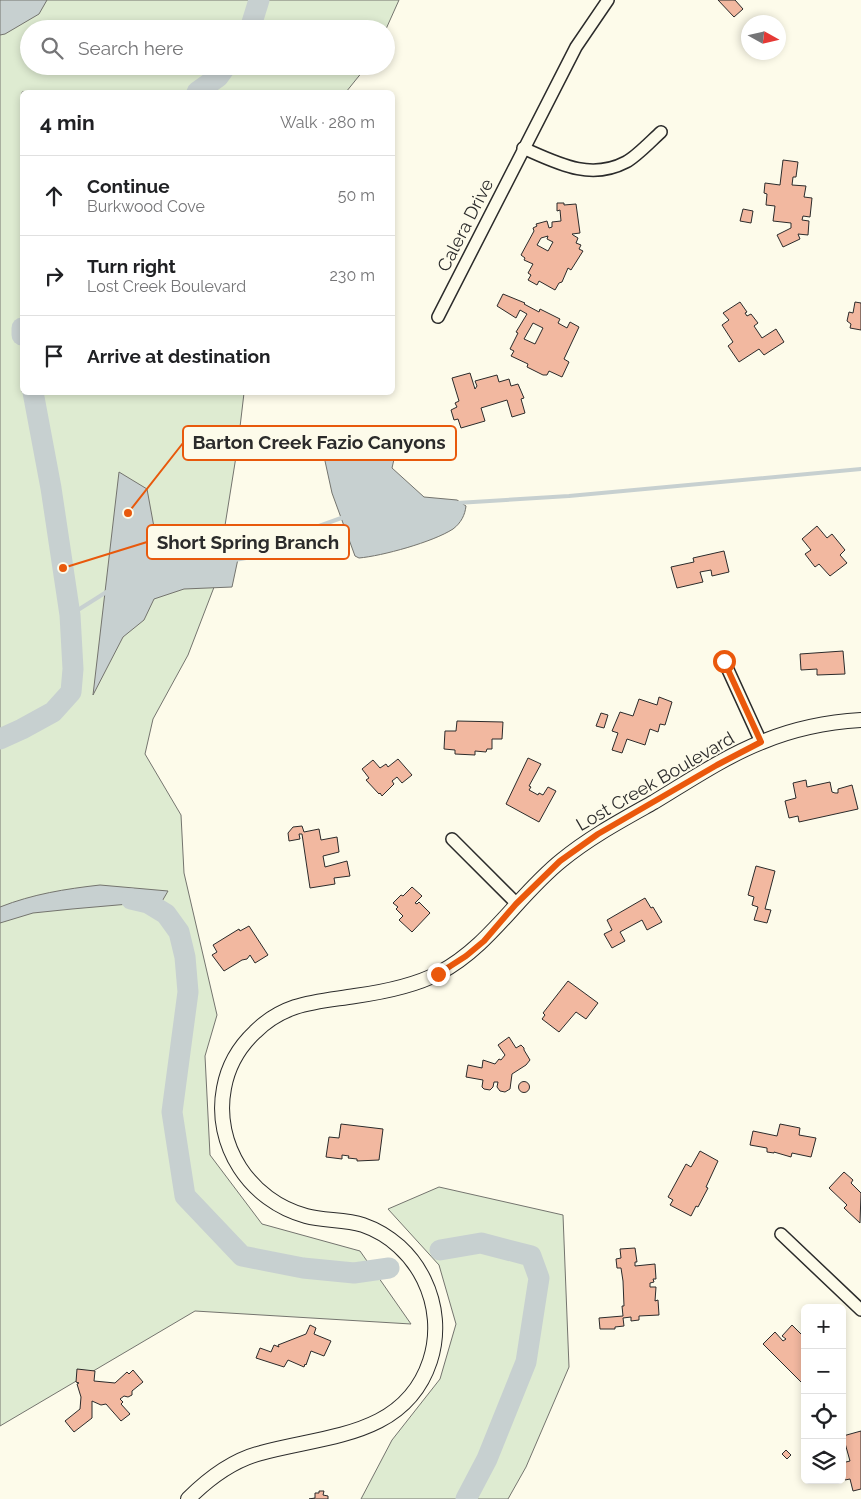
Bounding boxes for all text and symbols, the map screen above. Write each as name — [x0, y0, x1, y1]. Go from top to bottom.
north arrow — [741, 15, 786, 60]
search box — [20, 20, 395, 75]
icon: search — [38, 34, 66, 62]
text: Search here — [78, 37, 184, 59]
text: 4 min — [40, 110, 95, 135]
text: Walk · 280 m — [280, 113, 375, 132]
text: Continue — [87, 175, 170, 197]
street label: Calera Drive — [433, 175, 498, 275]
icon: ahead — [40, 182, 68, 210]
text: 50 m — [338, 186, 375, 205]
text: Burkwood Cove — [87, 197, 205, 216]
text: Turn right — [87, 255, 176, 277]
icon: right — [40, 262, 68, 290]
text: 230 m — [330, 266, 375, 285]
text: Lost Creek Boulevard — [87, 277, 246, 296]
icon: arrive — [40, 342, 68, 370]
text: Arrive at destination — [87, 345, 271, 367]
callout: Barton Creek Fazio Canyons — [183, 426, 456, 460]
text: Barton Creek Fazio Canyons — [192, 431, 446, 453]
callout: Short Spring Branch — [147, 525, 349, 559]
text: Short Spring Branch — [157, 531, 339, 553]
route start — [713, 650, 736, 673]
street label: Lost Creek Boulevard — [572, 727, 738, 835]
route end — [427, 963, 450, 986]
map controls — [801, 1304, 846, 1484]
button: + — [801, 1304, 846, 1349]
button: − — [801, 1349, 846, 1394]
button: locate — [801, 1394, 846, 1439]
button: layers — [801, 1439, 846, 1484]

